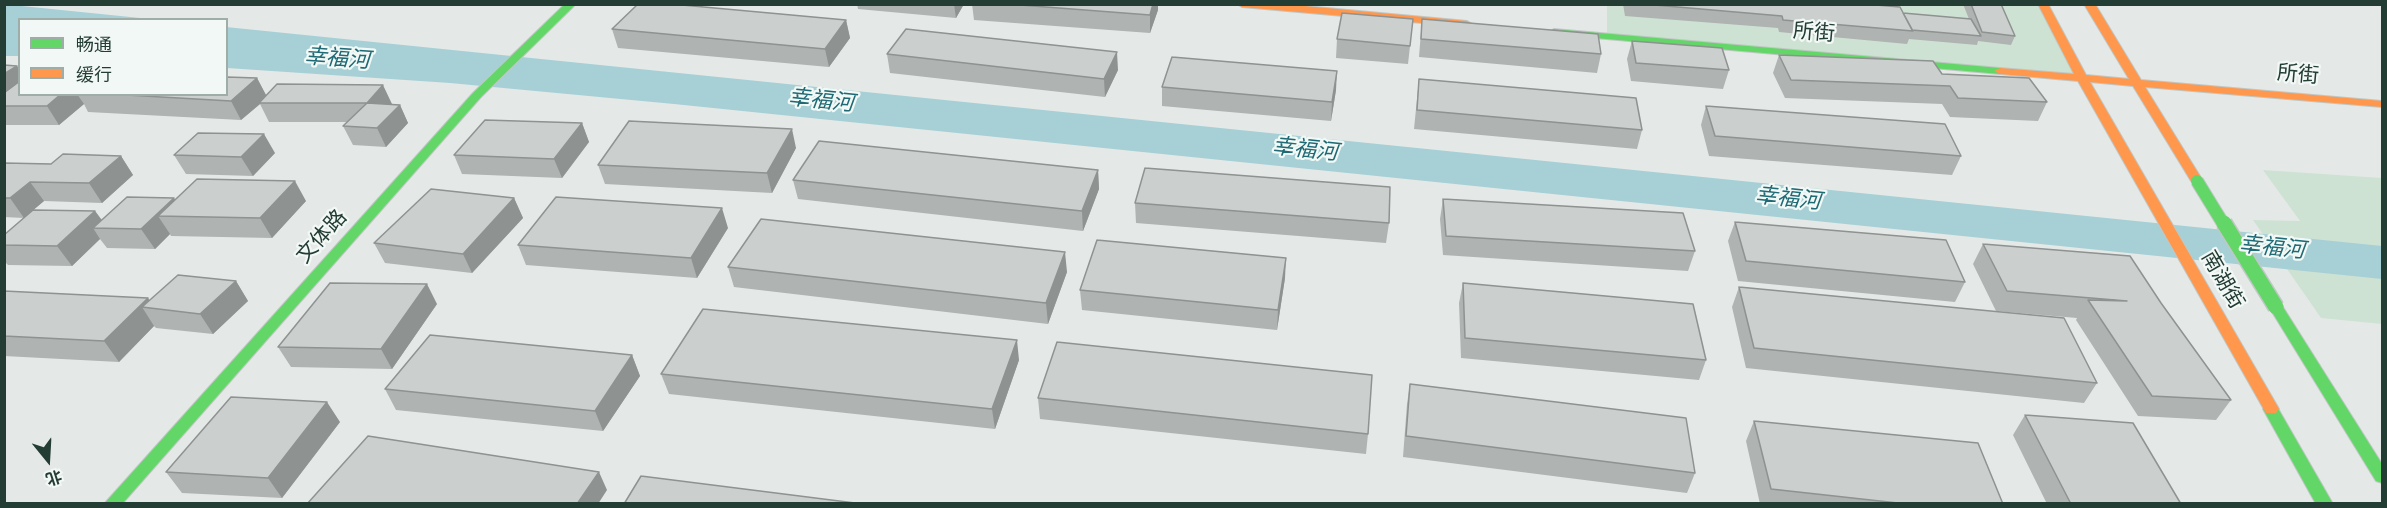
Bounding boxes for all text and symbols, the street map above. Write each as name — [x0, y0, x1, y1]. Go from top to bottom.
legend — [18, 18, 228, 96]
street label: 所街 — [1792, 19, 1836, 47]
text: 畅通 — [76, 34, 112, 56]
water label: 幸福河 — [303, 44, 371, 74]
street label: 所街 — [2276, 61, 2320, 89]
text: 缓行 — [76, 64, 112, 86]
water label: 幸福河 — [787, 84, 855, 118]
water label: 幸福河 — [1271, 133, 1339, 167]
water label: 幸福河 — [1754, 182, 1822, 216]
street label: 文体路 — [292, 205, 352, 269]
water label: 幸福河 — [2238, 231, 2306, 265]
street label: 南湖街 — [2195, 246, 2249, 314]
north arrow — [18, 430, 78, 490]
text: 北 — [43, 466, 64, 489]

